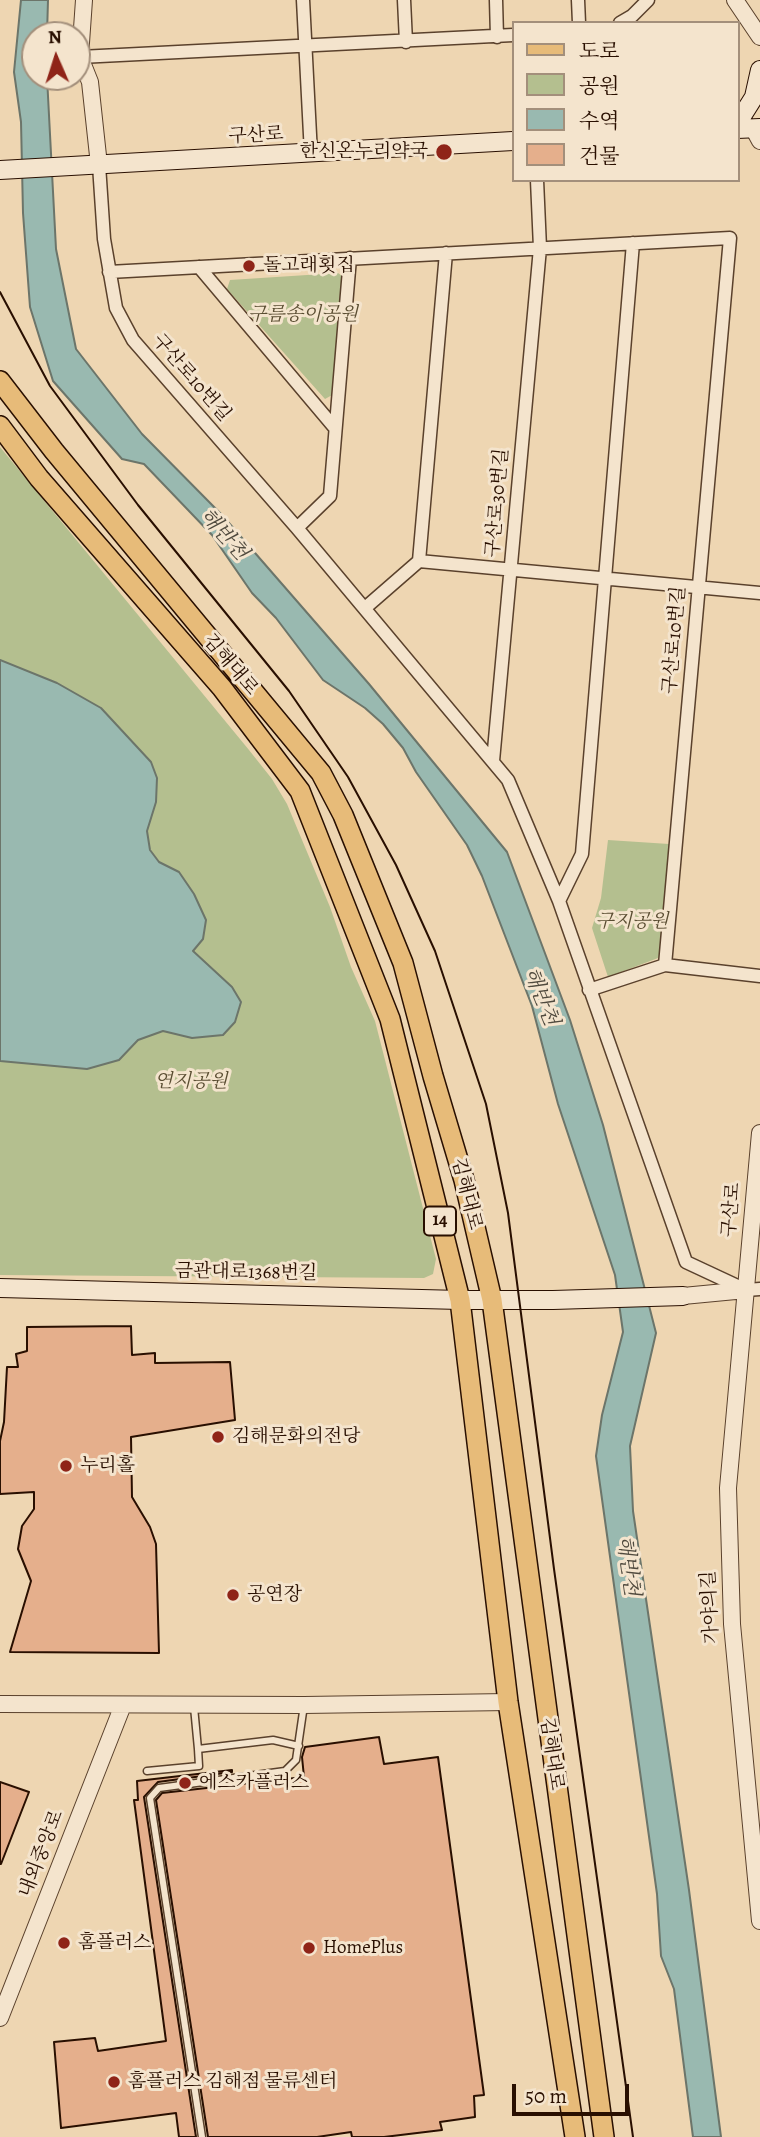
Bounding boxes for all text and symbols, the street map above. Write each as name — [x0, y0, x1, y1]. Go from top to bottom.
north arrow — [21, 21, 91, 91]
legend — [512, 21, 739, 182]
text: N — [47, 24, 63, 50]
text: 도로 — [579, 37, 620, 65]
text: 공원 — [579, 72, 620, 100]
text: 수역 — [579, 107, 620, 135]
street label: 구산로 — [228, 123, 284, 149]
place label: 한신온누리약국 — [300, 141, 428, 163]
marker: 한신온누리약국 — [434, 142, 454, 162]
text: 건물 — [579, 142, 620, 170]
place label: 돌고래횟집 — [263, 255, 355, 277]
marker: 돌고래횟집 — [241, 258, 257, 274]
park label: 구름송이공원 — [248, 304, 358, 326]
street label: 구산로10번길 — [147, 330, 235, 426]
street label: 구산로30번길 — [482, 447, 514, 559]
water label: 해반천 — [193, 504, 253, 566]
street label: 구산로10번길 — [659, 585, 691, 695]
street label: 김해대로 — [198, 630, 262, 700]
park label: 구지공원 — [595, 911, 669, 933]
water label: 해반천 — [517, 964, 563, 1030]
park label: 연지공원 — [154, 1071, 228, 1093]
street label: 김해대로 — [446, 1156, 486, 1232]
street label: 구산로 — [718, 1182, 746, 1238]
road number: 14 — [424, 1206, 456, 1236]
street label: 금관대로1368번길 — [175, 1260, 317, 1286]
place label: 김해문화의전당 — [232, 1426, 360, 1448]
marker: 김해문화의전당 — [210, 1429, 226, 1445]
place label: 누리홀 — [80, 1455, 135, 1477]
marker: 누리홀 — [58, 1458, 74, 1474]
water label: 해반천 — [610, 1534, 644, 1598]
street label: 가야의길 — [698, 1570, 724, 1644]
place label: 공연장 — [247, 1584, 302, 1606]
marker: 공연장 — [225, 1587, 241, 1603]
street label: 김해대로 — [535, 1716, 567, 1792]
place label: 에스카플러스 — [199, 1772, 309, 1794]
marker: 에스카플러스 — [177, 1775, 193, 1791]
street label: 내외중앙로 — [15, 1807, 69, 1901]
place label: 홈플러스 — [78, 1932, 151, 1954]
marker: 홈플러스 — [56, 1935, 72, 1951]
place label: HomePlus — [323, 1937, 403, 1959]
marker: HomePlus — [301, 1940, 317, 1956]
scale bar — [515, 2070, 632, 2114]
place label: 홈플러스 김해점 물류센터 — [128, 2071, 337, 2093]
marker: 홈플러스 김해점 물류센터 — [106, 2074, 122, 2090]
text: 50 m — [525, 2082, 567, 2110]

